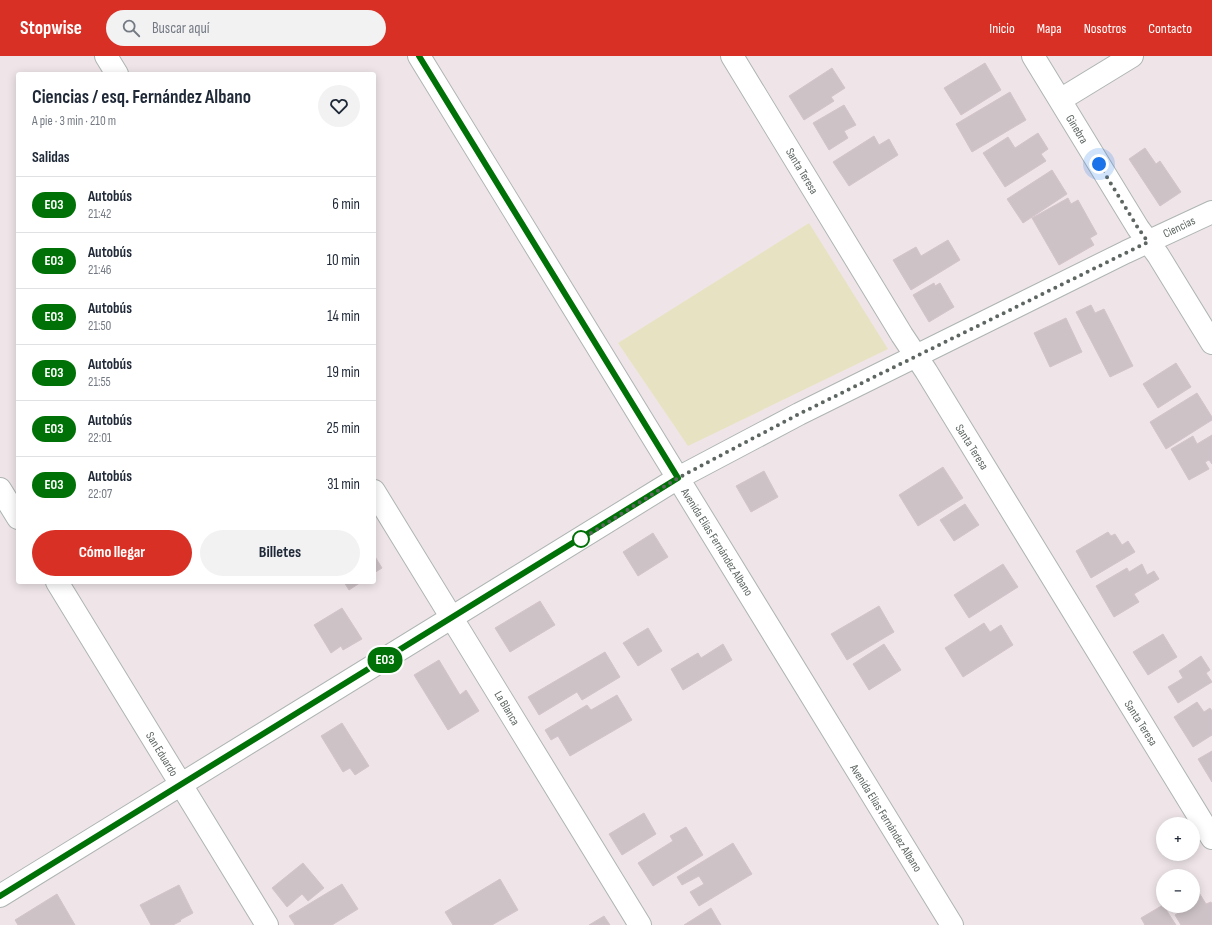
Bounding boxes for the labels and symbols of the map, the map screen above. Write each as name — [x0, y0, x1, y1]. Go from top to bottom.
street label: Ginebra — [1062, 112, 1091, 147]
street label: Santa Teresa — [782, 146, 821, 197]
your location — [1089, 154, 1109, 174]
street label: Ciencias — [1161, 213, 1198, 242]
street label: Santa Teresa — [952, 422, 992, 473]
street label: Avenida Elías Fernández Albano — [677, 485, 756, 599]
unlabelled marker — [572, 530, 590, 548]
line badge: E03 — [362, 647, 408, 673]
street label: La Blanca — [490, 688, 523, 729]
street label: Santa Teresa — [1121, 698, 1161, 749]
street label: San Eduardo — [142, 729, 181, 779]
street label: Avenida Elías Fernández Albano — [846, 761, 925, 875]

